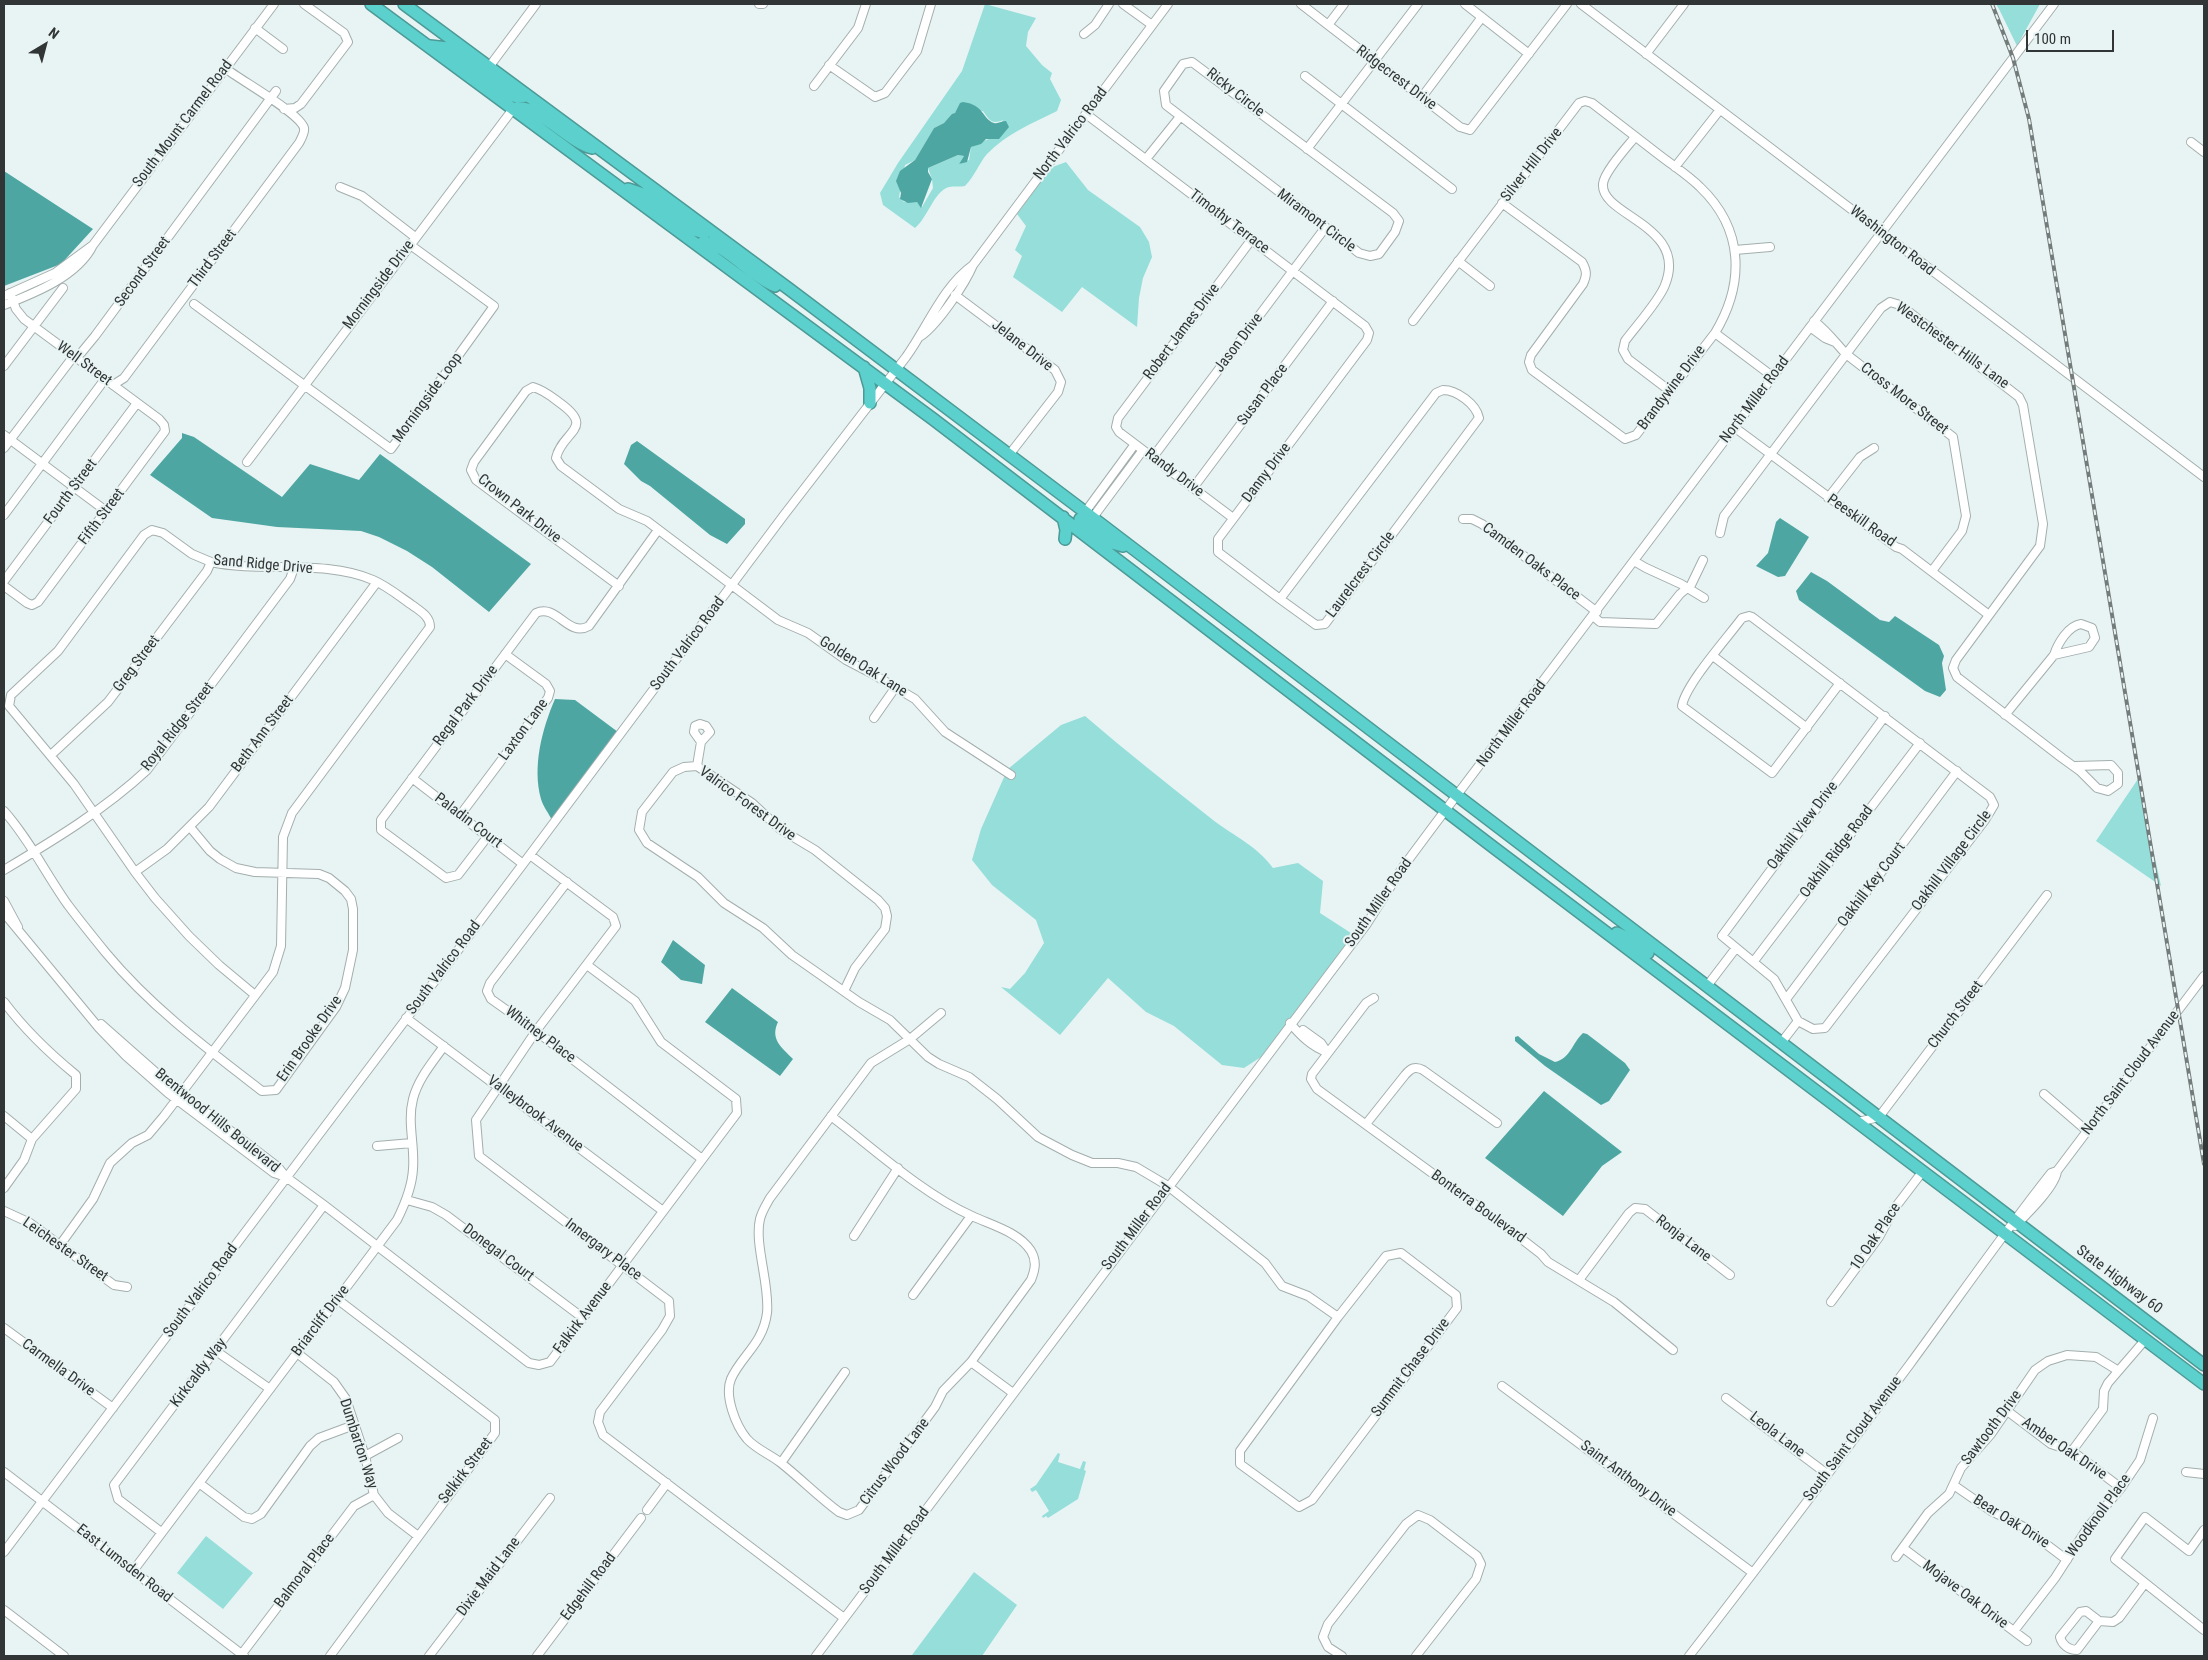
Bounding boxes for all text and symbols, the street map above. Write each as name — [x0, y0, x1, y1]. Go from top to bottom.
north arrow — [20, 20, 70, 70]
scale bar — [2028, 20, 2116, 52]
text: N — [46, 24, 62, 42]
text: 100 m — [2034, 30, 2071, 48]
street label: Ridgecrest Drive — [1352, 42, 1440, 114]
street label: South Mount Carmel Road — [129, 57, 237, 191]
street label: Ricky Circle — [1202, 65, 1268, 121]
street label: North Valrico Road — [1030, 84, 1112, 184]
street label: Silver Hill Drive — [1498, 124, 1566, 206]
street label: Timothy Terrace — [1185, 186, 1273, 258]
street label: Miramont Circle — [1273, 186, 1359, 256]
street label: Washington Road — [1846, 202, 1938, 280]
street label: Third Street — [185, 226, 241, 292]
street label: Second Street — [111, 233, 175, 311]
street label: Morningside Drive — [340, 237, 418, 333]
street label: Robert James Drive — [1140, 280, 1224, 384]
street label: Westchester Hills Lane — [1892, 299, 2012, 393]
street label: Jason Drive — [1211, 310, 1267, 376]
street label: Jelane Drive — [988, 317, 1056, 375]
street label: Well Street — [53, 338, 115, 390]
street label: Brandywine Drive — [1634, 342, 1710, 434]
street label: Morningside Loop — [389, 350, 467, 446]
street label: North Miller Road — [1717, 353, 1793, 447]
street label: Cross More Street — [1856, 359, 1952, 439]
street label: Susan Place — [1234, 361, 1292, 429]
street label: Danny Drive — [1239, 440, 1295, 506]
street label: Randy Drive — [1141, 445, 1207, 501]
street label: Fourth Street — [41, 456, 101, 528]
street label: Crown Park Drive — [474, 471, 564, 547]
street label: Fifth Street — [75, 485, 129, 549]
street label: Peeskill Road — [1823, 491, 1899, 551]
street label: Camden Oaks Place — [1478, 519, 1584, 605]
street label: Laurelcrest Circle — [1323, 528, 1399, 622]
street label: Sand Ridge Drive — [213, 552, 313, 578]
street label: South Valrico Road — [647, 594, 729, 694]
street label: Greg Street — [110, 632, 164, 696]
street label: Golden Oak Lane — [816, 633, 910, 701]
street label: Regal Park Drive — [430, 662, 502, 750]
street label: North Miller Road — [1474, 677, 1550, 771]
street label: Royal Ridge Street — [138, 679, 218, 775]
street label: Beth Ann Street — [228, 692, 298, 776]
street label: Laxton Lane — [496, 696, 552, 764]
street label: Valrico Forest Drive — [695, 763, 799, 845]
street label: Oakhill View Drive — [1764, 778, 1842, 874]
street label: Paladin Court — [431, 790, 505, 852]
street label: Oakhill Ridge Road — [1796, 802, 1878, 902]
street label: Oakhill Village Circle — [1908, 807, 1996, 915]
street label: Oakhill Key Court — [1834, 839, 1910, 931]
street label: South Miller Road — [1342, 855, 1416, 951]
street label: South Valrico Road — [403, 918, 485, 1018]
street label: Church Street — [1925, 978, 1987, 1052]
street label: Erin Brooke Drive — [274, 993, 346, 1085]
street label: Whitney Place — [501, 1003, 579, 1067]
street label: North Saint Cloud Avenue — [2078, 1007, 2184, 1139]
street label: Brentwood Hills Boulevard — [151, 1065, 283, 1177]
street label: Valleybrook Avenue — [483, 1072, 587, 1156]
street label: Bonterra Boulevard — [1427, 1167, 1529, 1247]
street label: South Miller Road — [1098, 1180, 1176, 1274]
street label: 10 Oak Place — [1847, 1200, 1905, 1274]
street label: Ronja Lane — [1652, 1212, 1714, 1266]
street label: Leichester Street — [19, 1214, 111, 1286]
street label: Innergary Place — [561, 1215, 645, 1285]
street label: Donegal Court — [459, 1220, 537, 1286]
street label: South Valrico Road — [160, 1241, 242, 1341]
street label: State Highway 60 — [2072, 1242, 2166, 1318]
street label: Falkirk Avenue — [550, 1278, 616, 1358]
street label: Briarcliff Drive — [288, 1282, 354, 1360]
street label: Summit Chase Drive — [1368, 1315, 1454, 1421]
street label: Carmella Drive — [18, 1335, 98, 1401]
street label: Kirkcaldy Way — [167, 1335, 231, 1411]
street label: South Saint Cloud Avenue — [1800, 1373, 1906, 1505]
street label: Sawtooth Drive — [1958, 1387, 2026, 1469]
street label: Dumbarton Way — [335, 1397, 381, 1491]
street label: Leola Lane — [1746, 1408, 1808, 1462]
street label: Amber Oak Drive — [2018, 1414, 2110, 1484]
street label: Citrus Wood Lane — [856, 1415, 934, 1509]
street label: Selkirk Street — [435, 1434, 497, 1508]
street label: Saint Anthony Drive — [1576, 1437, 1680, 1521]
street label: Woodknoll Place — [2063, 1471, 2135, 1561]
street label: Bear Oak Drive — [1969, 1491, 2053, 1553]
street label: South Miller Road — [856, 1504, 934, 1598]
street label: East Lumsden Road — [72, 1521, 176, 1607]
street label: Balmoral Place — [271, 1530, 339, 1612]
street label: Dixie Maid Lane — [454, 1534, 524, 1620]
street label: Edgehill Road — [558, 1550, 620, 1624]
street label: Mojave Oak Drive — [1919, 1557, 2011, 1633]

